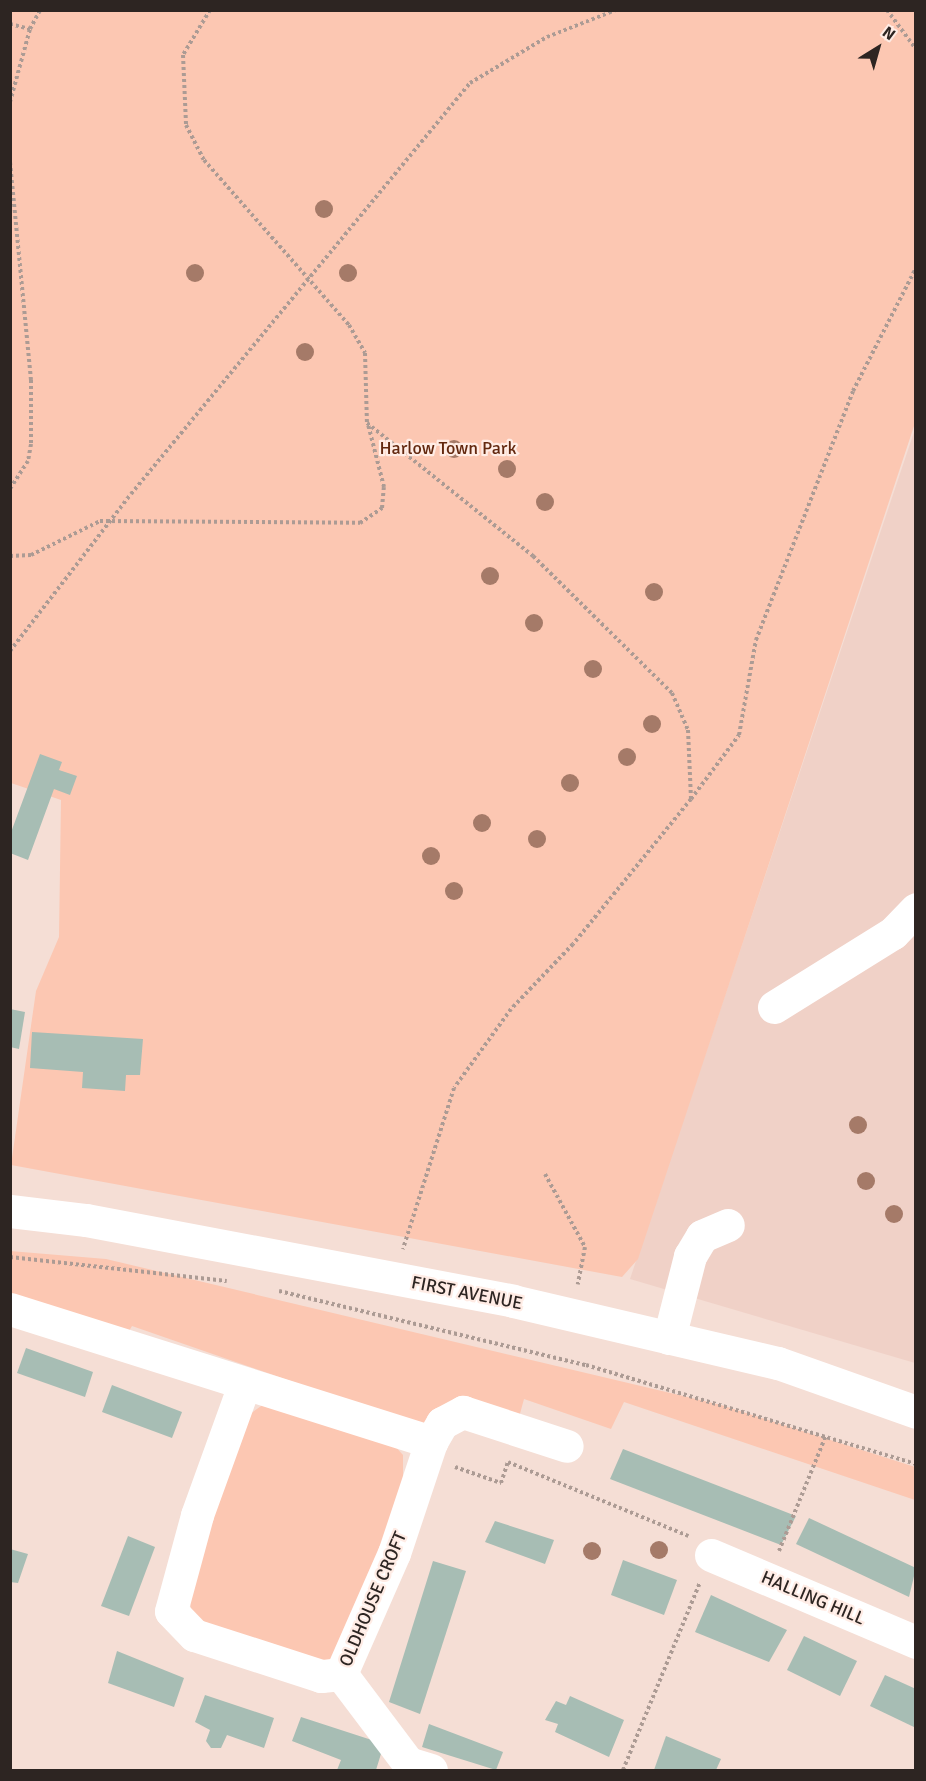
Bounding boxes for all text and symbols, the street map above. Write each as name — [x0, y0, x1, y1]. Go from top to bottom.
north arrow — [848, 18, 908, 78]
text: N — [878, 22, 899, 45]
park label: Harlow Town Park — [379, 437, 517, 459]
street label: FIRST AVENUE — [410, 1272, 524, 1314]
street label: OLDHOUSE CROFT — [335, 1528, 411, 1670]
street label: HALLING HILL — [758, 1566, 868, 1630]

